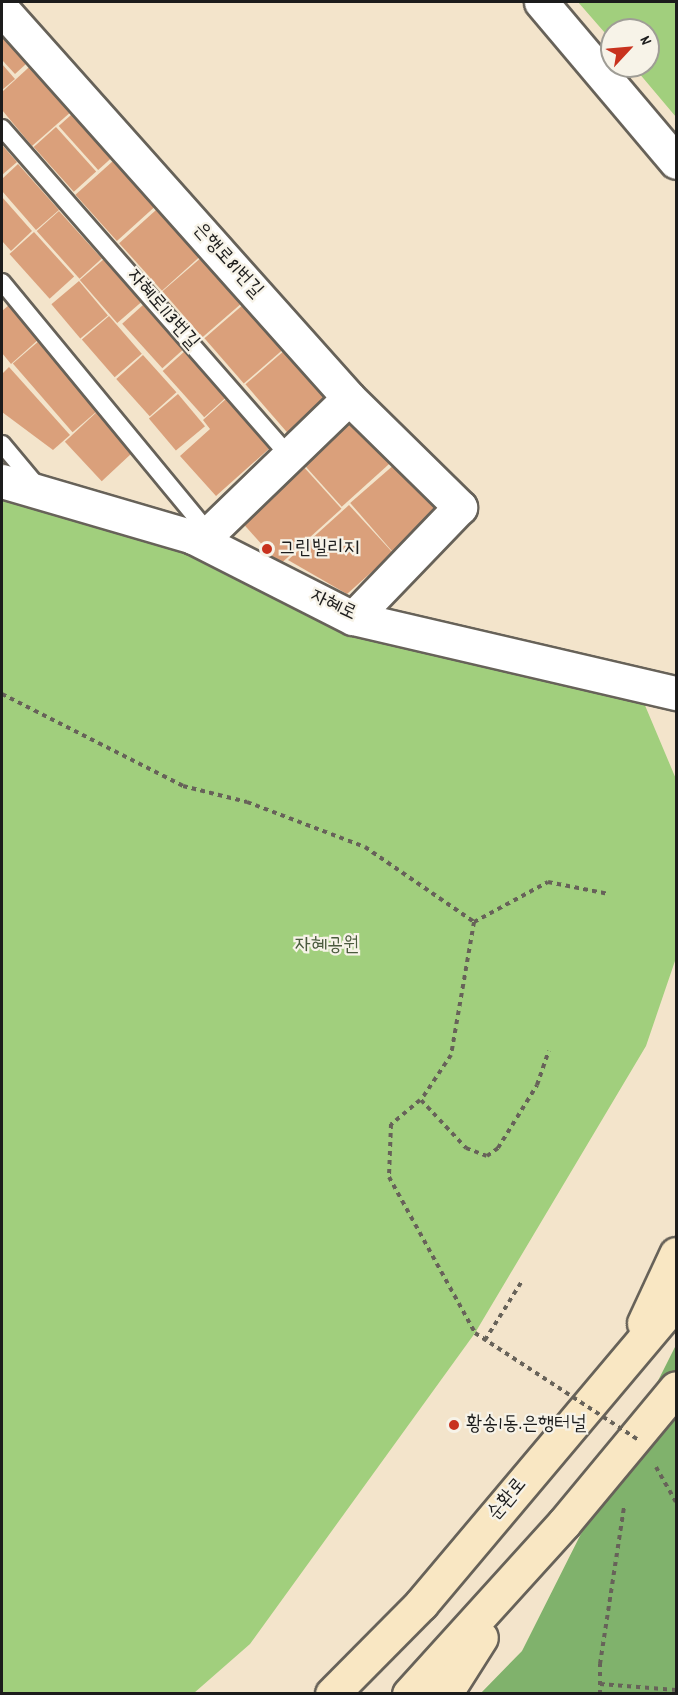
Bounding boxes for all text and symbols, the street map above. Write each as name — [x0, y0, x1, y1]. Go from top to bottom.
north arrow — [600, 18, 660, 78]
text: N — [633, 32, 657, 49]
street label: 은행로81번길 — [187, 218, 267, 304]
street label: 자혜로113번길 — [121, 265, 203, 355]
place label: 그린빌리지 — [279, 537, 359, 561]
marker: 그린빌리지 — [260, 542, 274, 556]
street label: 자혜로 — [306, 585, 360, 627]
park label: 자혜공원 — [295, 934, 359, 958]
place label: 황송1동.은행터널 — [466, 1413, 586, 1437]
marker: 황송1동.은행터널 — [447, 1418, 461, 1432]
street label: 순환로 — [483, 1474, 533, 1526]

